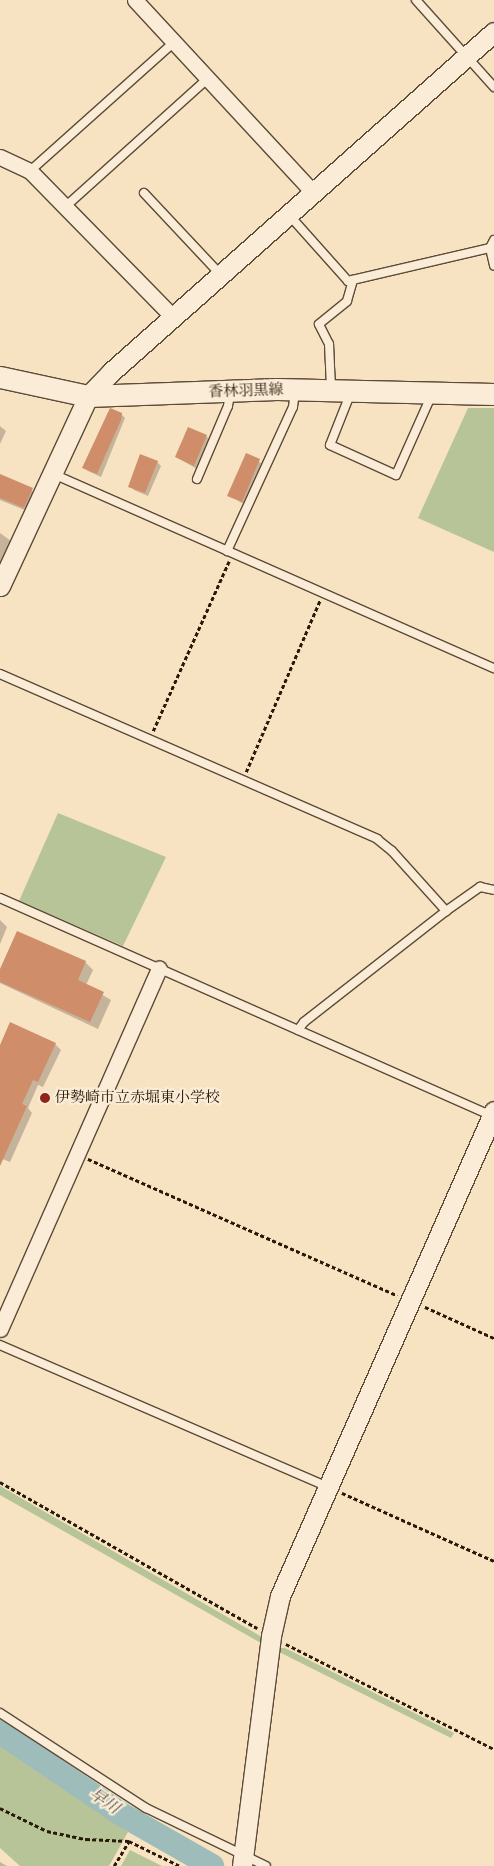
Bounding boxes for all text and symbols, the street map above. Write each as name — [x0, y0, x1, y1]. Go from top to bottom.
street label: 香林羽黒線 — [208, 381, 284, 401]
place label: 伊勢崎市立赤堀東小学校 — [55, 1089, 220, 1107]
marker: 伊勢崎市立赤堀東小学校 — [39, 1092, 51, 1104]
water label: 早川 — [85, 1785, 123, 1819]

